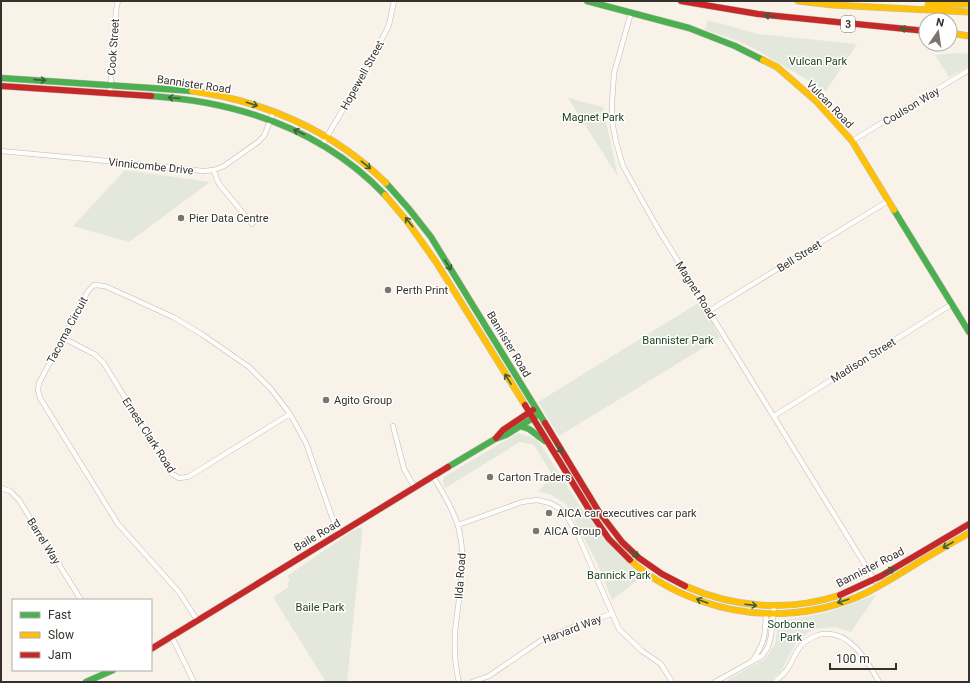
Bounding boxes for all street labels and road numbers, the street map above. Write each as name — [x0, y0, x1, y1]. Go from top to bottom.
road number: 3 — [841, 16, 855, 32]
street label: Cook Street — [105, 18, 122, 76]
street label: Hopewell Street — [338, 38, 387, 112]
street label: Bannister Road — [156, 73, 232, 96]
street label: Vulcan Road — [804, 78, 856, 131]
street label: Coulson Way — [881, 84, 943, 128]
street label: Vinnicombe Drive — [108, 156, 194, 177]
street label: Bell Street — [775, 238, 824, 275]
street label: Magnet Road — [673, 259, 718, 321]
street label: Tacoma Circuit — [44, 294, 91, 366]
street label: Bannister Road — [484, 309, 533, 380]
street label: Madison Street — [828, 335, 899, 386]
street label: Ernest Clark Road — [119, 395, 178, 475]
street label: Barrel Way — [24, 516, 63, 567]
street label: Baile Road — [292, 516, 343, 554]
street label: Bannister Road — [834, 545, 906, 590]
street label: Ilda Road — [452, 553, 469, 599]
street label: Harvard Way — [541, 612, 604, 647]

